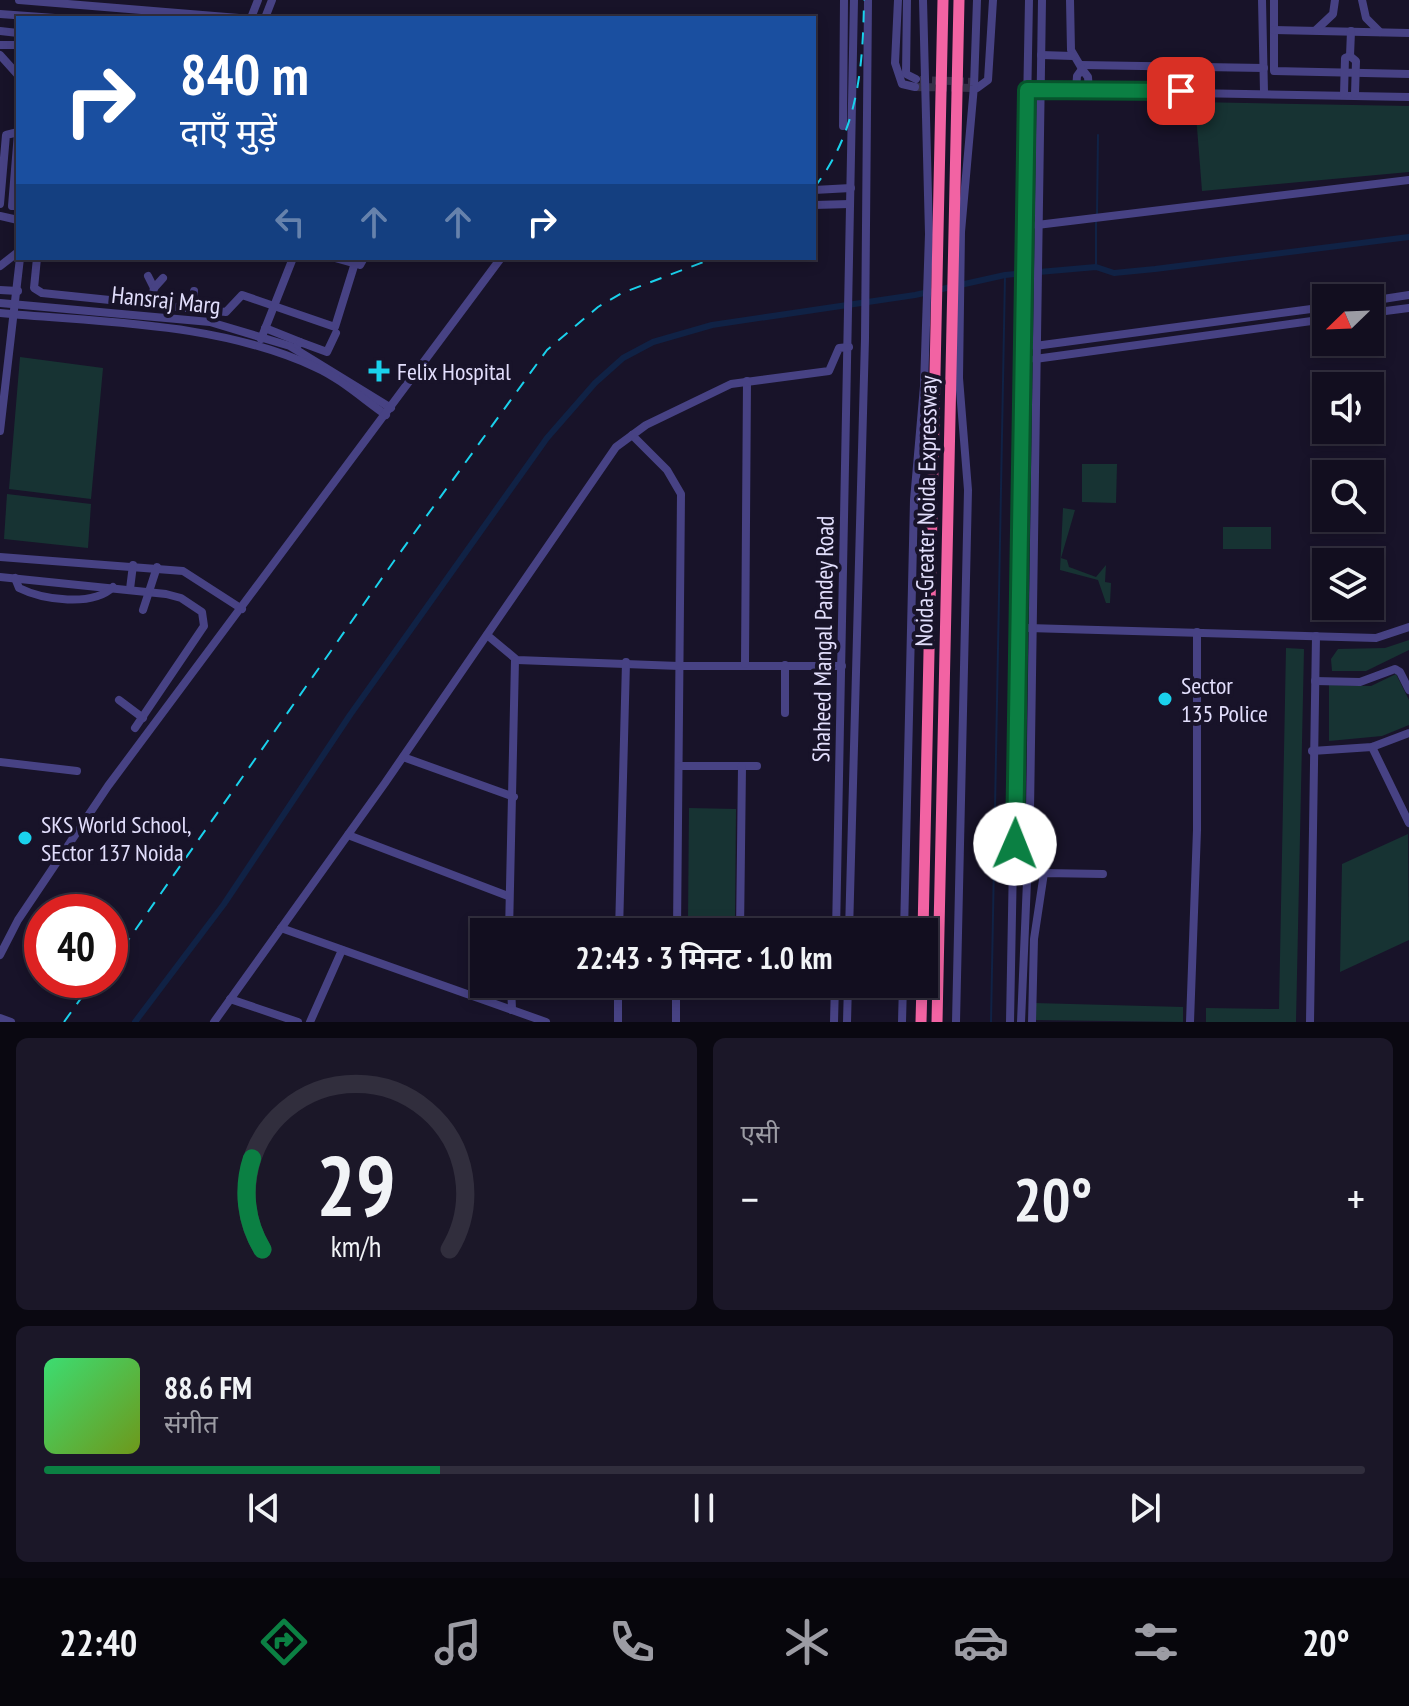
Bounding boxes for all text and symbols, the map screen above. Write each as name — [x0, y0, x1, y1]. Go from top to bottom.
text: 840 m — [180, 38, 309, 110]
icon: right — [48, 48, 152, 152]
pin — [1147, 57, 1215, 125]
icon: arrive — [1159, 69, 1203, 113]
text: दाएँ मुड़ें — [180, 108, 277, 155]
icon: left — [268, 200, 312, 244]
icon: ahead — [352, 200, 396, 244]
icon: ahead — [436, 200, 480, 244]
icon: right — [520, 200, 564, 244]
street label: Hansraj Marg — [110, 279, 222, 321]
north arrow — [1312, 284, 1384, 356]
map controls — [1312, 284, 1384, 620]
place label: Felix Hospital — [397, 356, 511, 387]
marker: Felix Hospital — [368, 360, 390, 382]
button: sound — [1312, 372, 1384, 444]
street label: Noida-Greater Noida Expressway — [908, 375, 944, 647]
button: search — [1312, 460, 1384, 532]
street label: Shaheed Mangal Pandey Road — [805, 515, 841, 763]
button: layers — [1312, 548, 1384, 620]
place label: Sector 135 Police — [1181, 670, 1268, 729]
marker: Sector 135 Police — [1156, 690, 1174, 708]
position arrow — [973, 802, 1057, 886]
place label: SKS World School, SEctor 137 Noida — [41, 809, 192, 868]
marker: SKS World School, SEctor 137 Noida — [16, 829, 34, 847]
speed limit sign: 40 — [24, 894, 128, 998]
text: 22:43 · 3 मिनट · 1.0 km — [575, 938, 833, 977]
text: एसी — [741, 1117, 779, 1150]
text: 29 — [316, 1131, 396, 1239]
text: 20° — [1013, 1160, 1092, 1238]
text: − — [741, 1170, 759, 1227]
text: + — [1347, 1170, 1365, 1227]
text: km/h — [331, 1228, 382, 1265]
text: 88.6 FM — [164, 1368, 252, 1407]
text: संगीत — [164, 1407, 218, 1440]
icon: previous — [242, 1486, 286, 1530]
icon: pause — [682, 1486, 726, 1530]
icon: next — [1123, 1486, 1167, 1530]
icon: directions — [256, 1614, 312, 1670]
icon: music — [430, 1614, 486, 1670]
icon: phone — [604, 1614, 660, 1670]
icon: climate — [779, 1614, 835, 1670]
icon: car — [953, 1614, 1009, 1670]
icon: filters — [1128, 1614, 1184, 1670]
text: 22:40 — [59, 1619, 137, 1666]
text: 20° — [1302, 1619, 1350, 1666]

